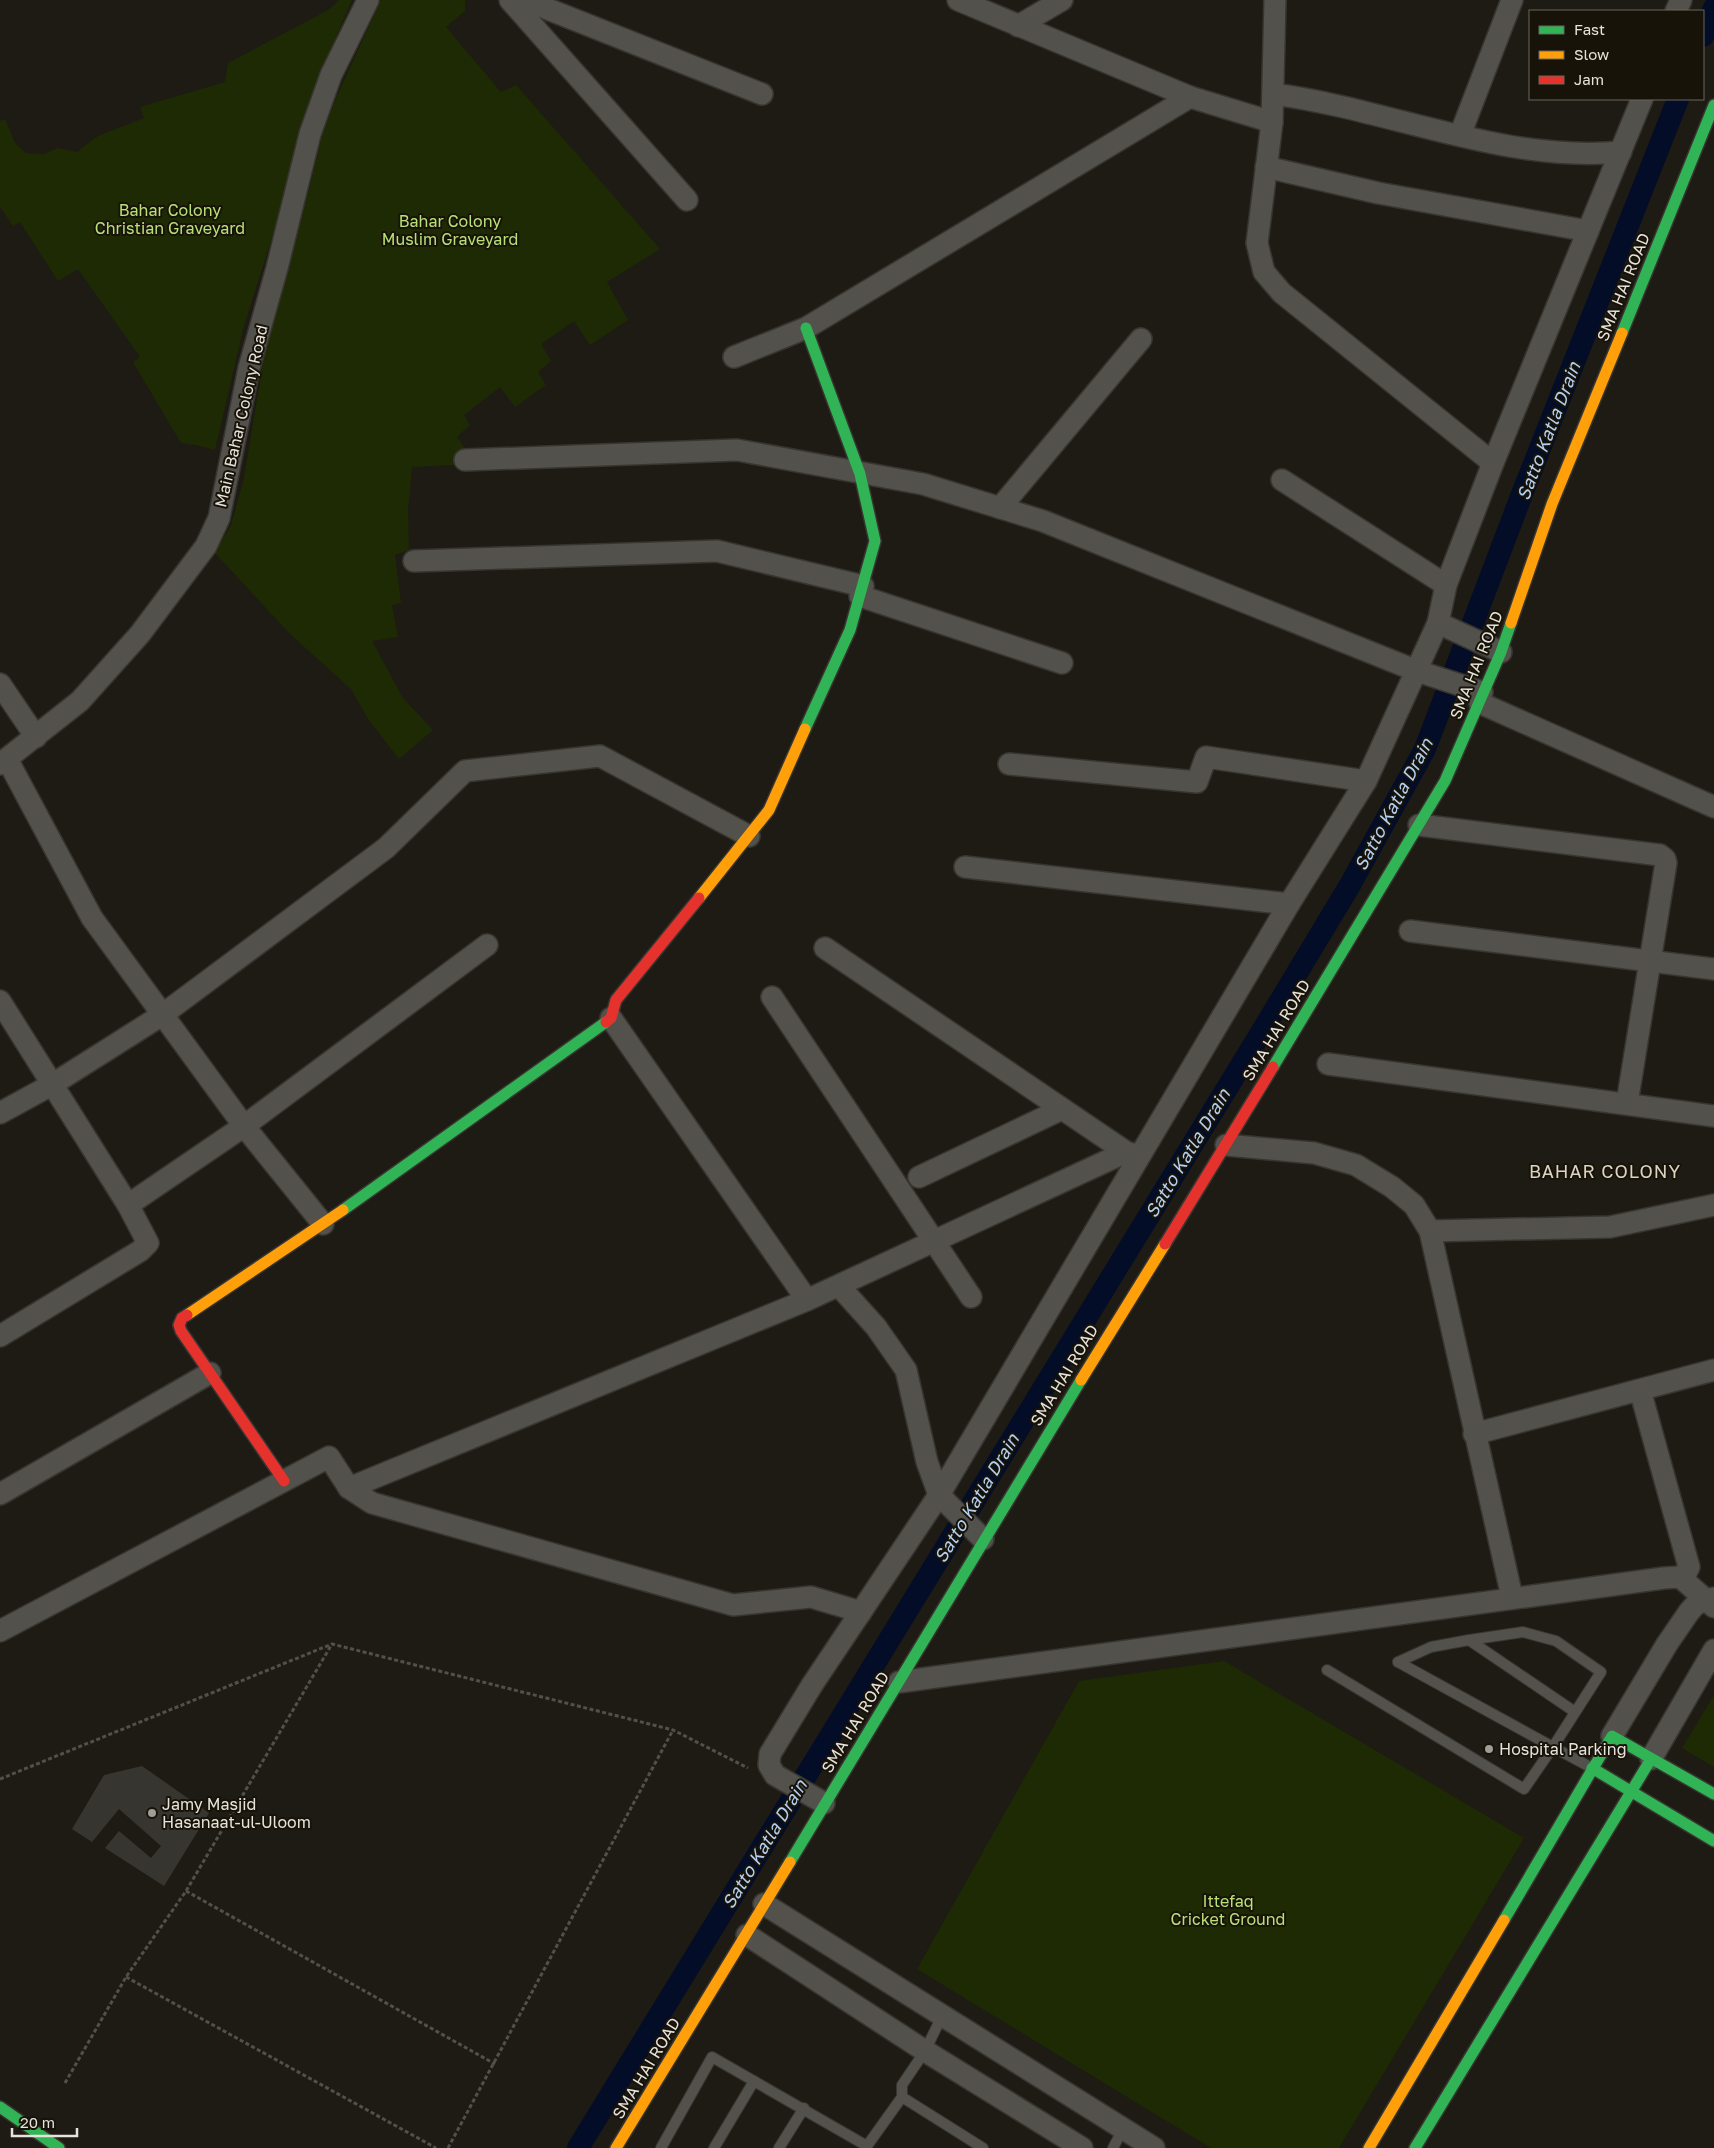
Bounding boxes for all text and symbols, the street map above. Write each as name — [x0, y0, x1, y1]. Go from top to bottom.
legend — [1529, 10, 1704, 100]
text: Fast — [1574, 20, 1605, 38]
text: Slow — [1574, 45, 1609, 63]
text: Jam — [1574, 70, 1604, 88]
park label: Bahar Colony Christian Graveyard — [95, 200, 245, 238]
park label: Bahar Colony Muslim Graveyard — [382, 211, 518, 249]
street label: SMA HAI ROAD — [1592, 230, 1654, 344]
street label: Main Bahar Colony Road — [210, 323, 272, 509]
water label: Satto Katla Drain — [1511, 358, 1585, 503]
street label: SMA HAI ROAD — [1445, 608, 1507, 722]
water label: Satto Katla Drain — [1349, 733, 1438, 874]
street label: SMA HAI ROAD — [1238, 976, 1314, 1084]
water label: Satto Katla Drain — [1140, 1084, 1235, 1221]
district label: BAHAR COLONY — [1529, 1160, 1681, 1182]
street label: SMA HAI ROAD — [1026, 1321, 1102, 1429]
water label: Satto Katla Drain — [929, 1429, 1024, 1566]
street label: SMA HAI ROAD — [817, 1668, 893, 1776]
place label: Hospital Parking — [1499, 1739, 1627, 1759]
marker: Hospital Parking — [1483, 1743, 1495, 1755]
water label: Satto Katla Drain — [717, 1775, 812, 1912]
place label: Jamy Masjid Hasanaat-ul-Uloom — [162, 1794, 311, 1832]
marker: Jamy Masjid Hasanaat-ul-Uloom — [146, 1807, 158, 1819]
park label: Ittefaq Cricket Ground — [1171, 1891, 1285, 1929]
street label: SMA HAI ROAD — [608, 2014, 684, 2122]
scale bar — [12, 2106, 78, 2138]
text: 20 m — [20, 2113, 55, 2131]

